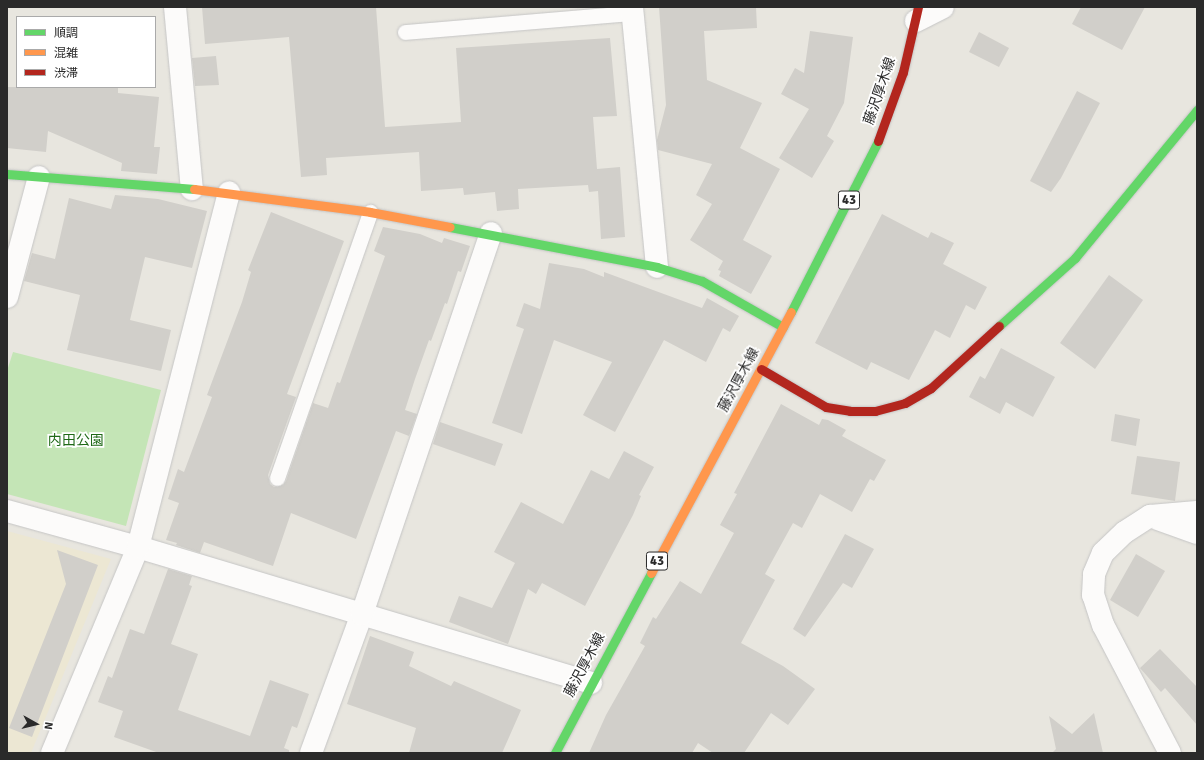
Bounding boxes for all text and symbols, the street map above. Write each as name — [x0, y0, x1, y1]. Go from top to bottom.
legend — [16, 16, 156, 88]
text: 順調 — [54, 26, 78, 41]
text: 混雑 — [54, 46, 78, 61]
street label: 藤沢厚木線 — [861, 55, 899, 127]
text: 渋滞 — [54, 66, 78, 81]
road number: 43 — [837, 189, 861, 211]
street label: 藤沢厚木線 — [715, 345, 763, 415]
park label: 内田公園 — [48, 433, 104, 449]
road number: 43 — [645, 550, 669, 572]
street label: 藤沢厚木線 — [561, 630, 609, 700]
north arrow — [16, 704, 56, 744]
text: N — [41, 721, 55, 730]

